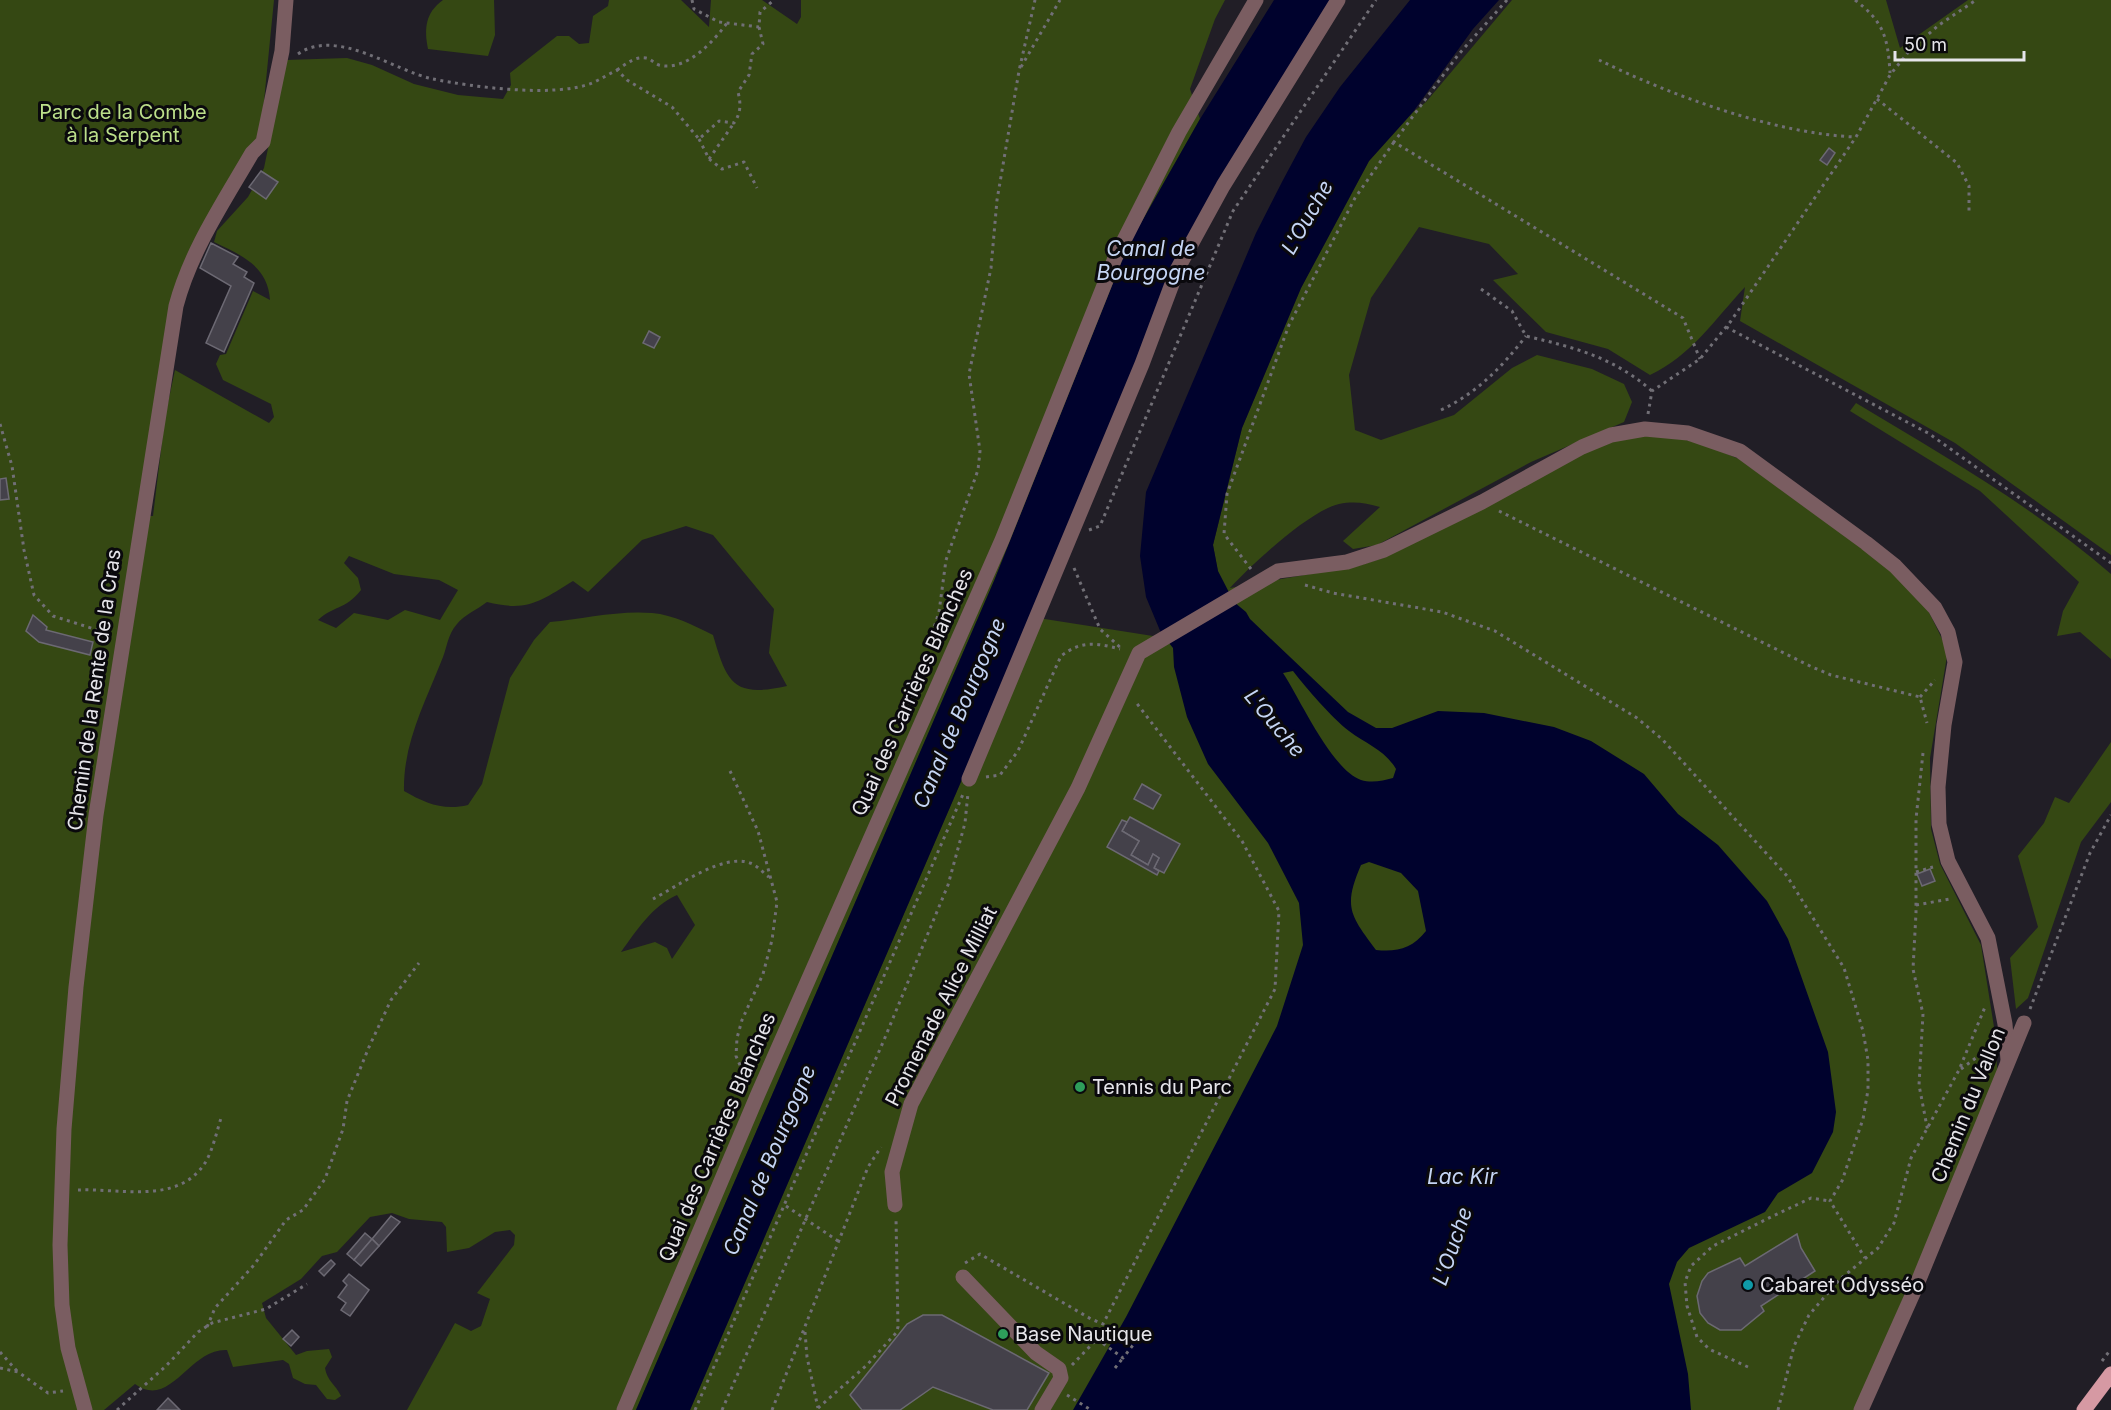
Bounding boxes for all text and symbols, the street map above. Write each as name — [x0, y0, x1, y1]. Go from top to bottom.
scale bar — [1895, 24, 2024, 62]
text: 50 m — [1904, 34, 1947, 55]
park label: Parc de la Combe à la Serpent — [39, 100, 207, 147]
water label: L'Ouche — [1276, 176, 1338, 258]
water label: Canal de Bourgogne — [1096, 236, 1206, 285]
street label: Chemin de la Rente de la Cras — [62, 548, 126, 832]
street label: Quai des Carrières Blanches — [846, 565, 978, 819]
water label: Canal de Bourgogne — [908, 614, 1010, 812]
water label: L'Ouche — [1239, 684, 1311, 762]
street label: Promenade Alice Milliat — [880, 902, 1002, 1110]
street label: Quai des Carrières Blanches — [654, 1009, 780, 1265]
street label: Chemin du Vallon — [1926, 1024, 2010, 1186]
water label: Canal de Bourgogne — [718, 1061, 820, 1259]
place label: Tennis du Parc — [1092, 1075, 1232, 1099]
marker: Tennis du Parc — [1073, 1080, 1087, 1094]
water label: Lac Kir — [1427, 1164, 1498, 1189]
water label: L'Ouche — [1427, 1204, 1477, 1288]
place label: Cabaret Odysséo — [1760, 1273, 1924, 1297]
marker: Cabaret Odysséo — [1741, 1278, 1755, 1292]
place label: Base Nautique — [1015, 1322, 1152, 1346]
marker: Base Nautique — [996, 1327, 1010, 1341]

